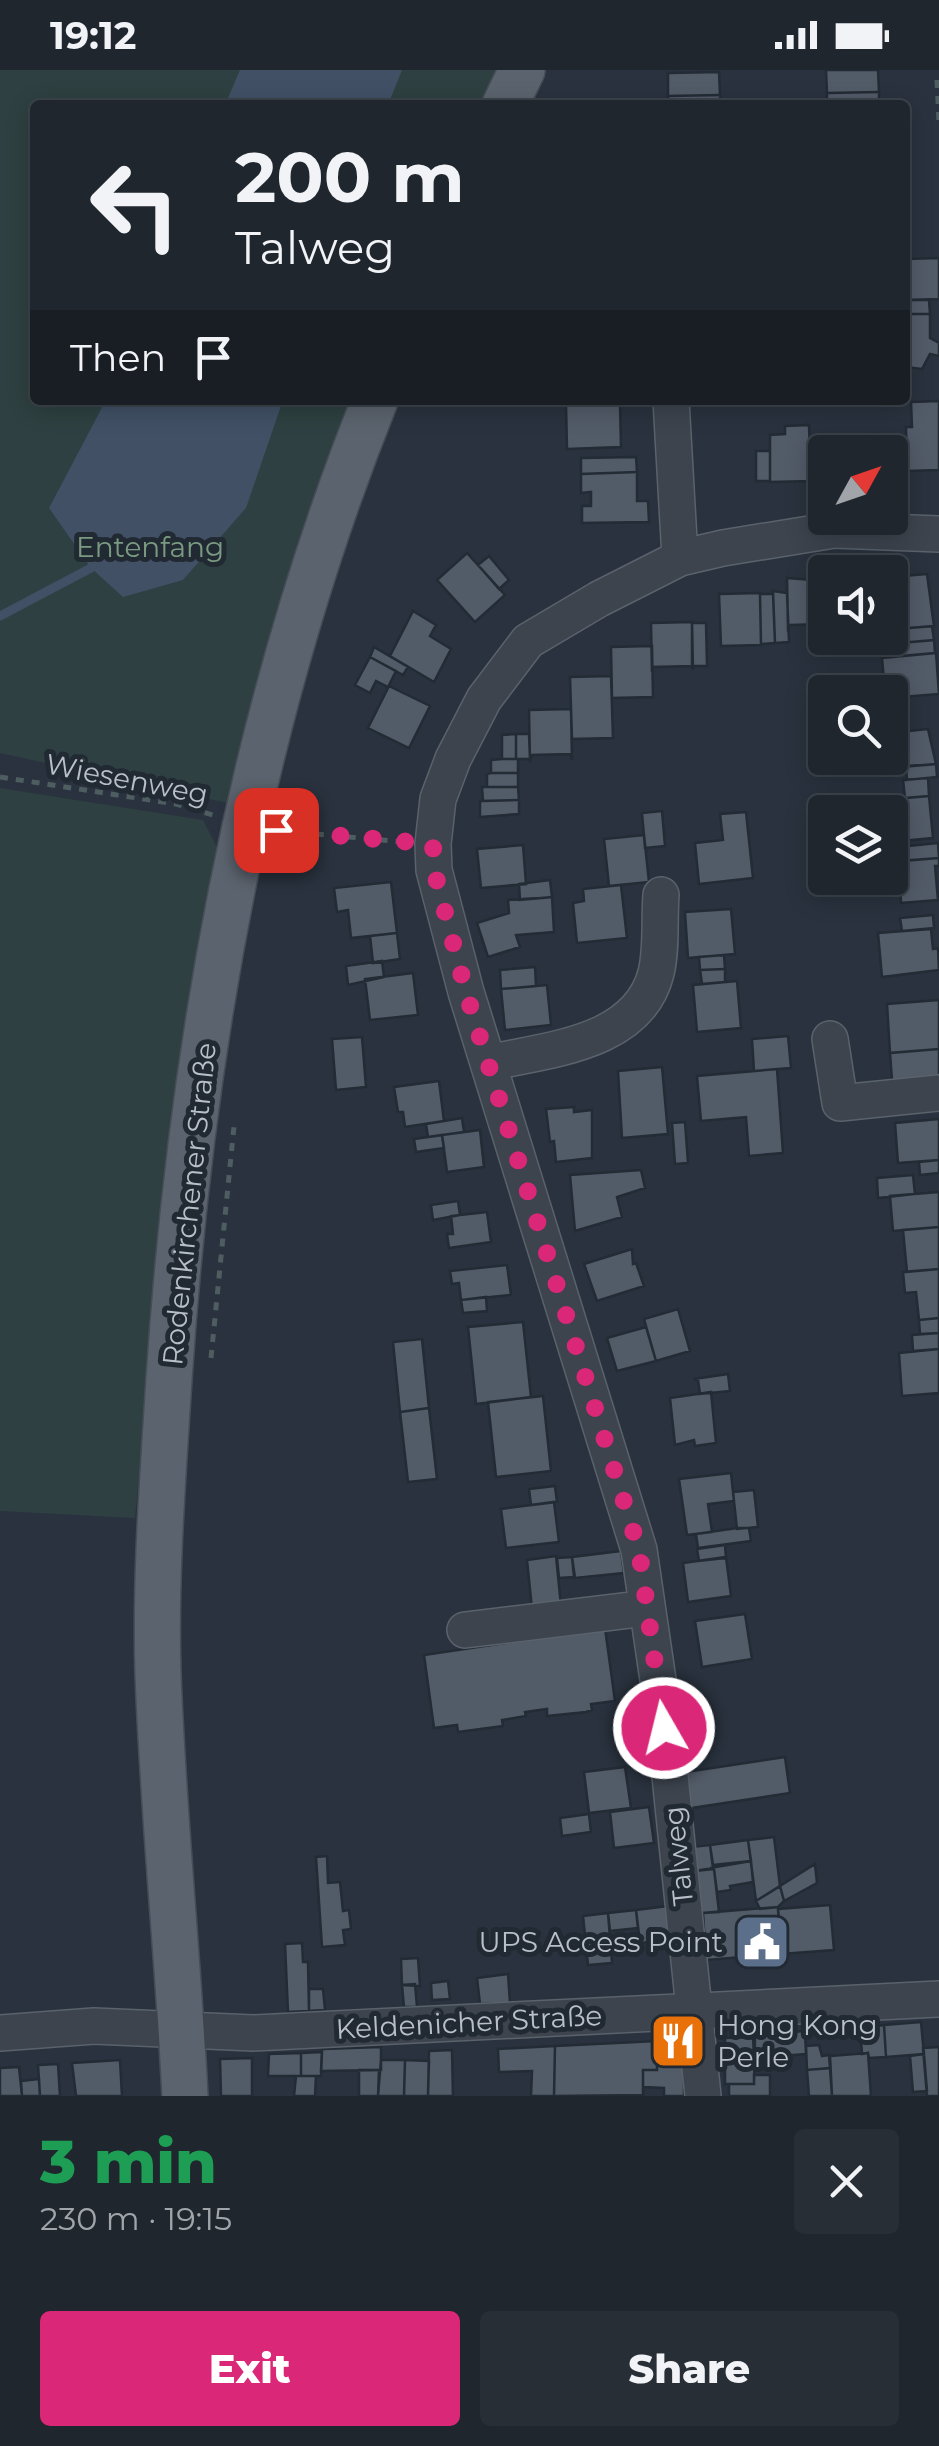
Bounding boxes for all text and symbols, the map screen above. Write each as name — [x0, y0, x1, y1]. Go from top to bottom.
text: 19:12 — [50, 12, 136, 59]
text: 200 m — [235, 134, 465, 220]
icon: left — [70, 140, 200, 270]
text: Talweg — [235, 220, 395, 275]
icon: arrive — [186, 330, 241, 385]
text: Then — [70, 334, 166, 381]
north arrow — [808, 435, 908, 535]
map controls — [808, 435, 908, 895]
park label: Entenfang — [76, 530, 224, 564]
button: sound — [808, 555, 908, 655]
button: search — [808, 675, 908, 775]
street label: Wiesenweg — [43, 747, 211, 811]
pin — [234, 788, 319, 873]
button: layers — [808, 795, 908, 895]
icon: arrive — [249, 803, 304, 858]
street label: Rodenkirchener Straße — [155, 1041, 223, 1367]
position arrow — [612, 1676, 716, 1780]
street label: Talweg — [656, 1805, 700, 1907]
public building icon: UPS Access Point — [732, 1912, 792, 1972]
place label: UPS Access Point — [478, 1925, 723, 1959]
street label: Keldenicher Straße — [335, 1998, 603, 2046]
place label: Hong Kong Perle — [717, 2008, 878, 2074]
restaurant icon: Hong Kong Perle — [648, 2011, 708, 2071]
text: 3 min — [40, 2125, 217, 2198]
button: close — [794, 2129, 899, 2234]
text: 230 m · 19:15 — [40, 2199, 232, 2238]
button: Exit — [40, 2311, 460, 2426]
button: Share — [480, 2311, 899, 2426]

